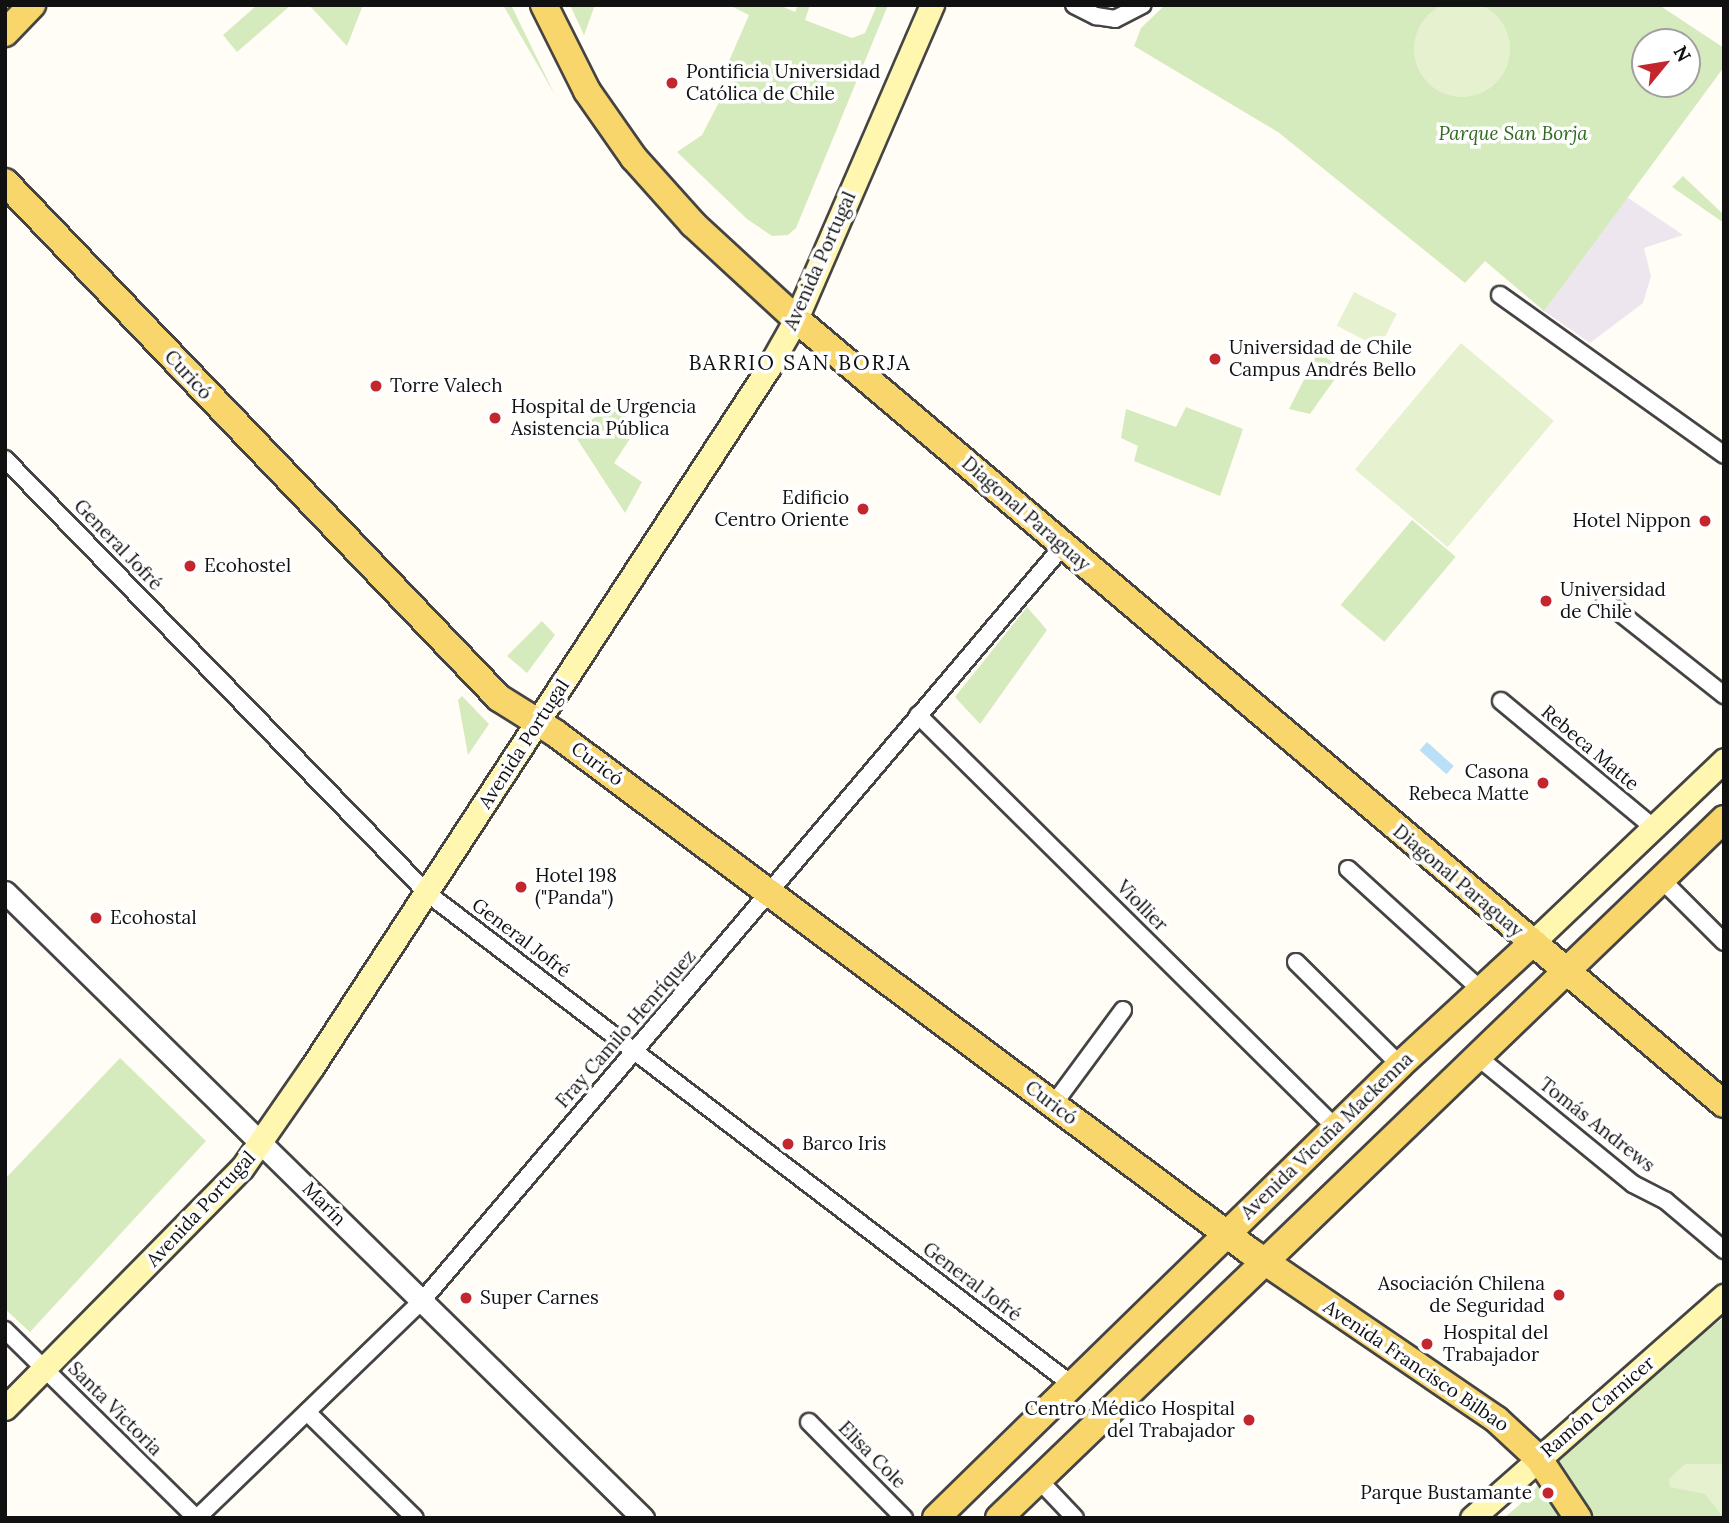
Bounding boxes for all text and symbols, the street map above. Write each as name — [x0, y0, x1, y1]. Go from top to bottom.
north arrow — [1631, 28, 1701, 98]
text: N — [1668, 41, 1697, 66]
place label: Pontificia Universidad Católica de Chile — [686, 61, 880, 105]
marker: Pontificia Universidad Católica de Chile — [664, 75, 680, 91]
park label: Parque San Borja — [1438, 123, 1588, 145]
street label: Avenida Portugal — [779, 188, 861, 334]
place label: Universidad de Chile Campus Andrés Bello — [1229, 337, 1416, 381]
street label: Curicó — [159, 346, 217, 404]
district label: BARRIO SAN BORJA — [690, 350, 910, 376]
marker: Universidad de Chile Campus Andrés Bello — [1207, 351, 1223, 367]
place label: Torre Valech — [390, 375, 503, 397]
marker: Torre Valech — [368, 378, 384, 394]
place label: Hospital de Urgencia Asistencia Pública — [511, 396, 696, 440]
marker: Hospital de Urgencia Asistencia Pública — [485, 408, 505, 428]
street label: Diagonal Paraguay — [957, 452, 1095, 576]
place label: Edificio Centro Oriente — [715, 487, 849, 531]
street label: General Jofré — [69, 495, 167, 595]
marker: Edificio Centro Oriente — [855, 501, 871, 517]
place label: Hotel Nippon — [1573, 510, 1691, 532]
marker: Hotel Nippon — [1697, 513, 1713, 529]
place label: Ecohostel — [204, 555, 291, 577]
marker: Ecohostel — [182, 558, 198, 574]
place label: Universidad de Chile — [1560, 579, 1666, 623]
marker: Universidad de Chile — [1538, 593, 1554, 609]
street label: Avenida Portugal — [474, 675, 574, 813]
street label: Rebeca Matte — [1537, 701, 1643, 795]
street label: Curicó — [566, 737, 628, 791]
place label: Casona Rebeca Matte — [1408, 761, 1529, 805]
marker: Casona Rebeca Matte — [1535, 775, 1551, 791]
street label: Diagonal Paraguay — [1388, 820, 1528, 942]
place label: Hotel 198 ("Panda") — [535, 865, 617, 909]
street label: Viollier — [1112, 876, 1172, 936]
marker: Hotel 198 ("Panda") — [513, 879, 529, 895]
street label: General Jofré — [467, 894, 575, 982]
place label: Ecohostal — [110, 907, 197, 929]
marker: Ecohostal — [88, 910, 104, 926]
street label: Fray Camilo Henríquez — [551, 945, 701, 1113]
street label: Avenida Vicuña Mackenna — [1236, 1048, 1418, 1224]
street label: Tomás Andrews — [1535, 1073, 1659, 1177]
street label: Curicó — [1020, 1076, 1082, 1130]
place label: Barco Iris — [802, 1133, 886, 1155]
marker: Barco Iris — [780, 1136, 796, 1152]
street label: Avenida Portugal — [142, 1147, 260, 1271]
street label: Marín — [297, 1177, 351, 1231]
street label: General Jofré — [918, 1238, 1026, 1326]
place label: Asociación Chilena de Seguridad — [1378, 1273, 1545, 1317]
place label: Super Carnes — [480, 1287, 599, 1309]
marker: Asociación Chilena de Seguridad — [1551, 1287, 1567, 1303]
marker: Super Carnes — [458, 1290, 474, 1306]
street label: Avenida Francisco Bilbao — [1319, 1295, 1513, 1437]
place label: Hospital del Trabajador — [1443, 1322, 1548, 1366]
marker: Hospital del Trabajador — [1417, 1334, 1437, 1354]
street label: Ramón Carnicer — [1537, 1351, 1659, 1463]
street label: Santa Victoria — [63, 1357, 167, 1461]
place label: Centro Médico Hospital del Trabajador — [1025, 1398, 1235, 1442]
marker: Centro Médico Hospital del Trabajador — [1241, 1412, 1257, 1428]
street label: Elisa Cole — [834, 1417, 910, 1493]
place label: Parque Bustamante — [1360, 1482, 1532, 1504]
marker: Parque Bustamante — [1538, 1483, 1558, 1503]

